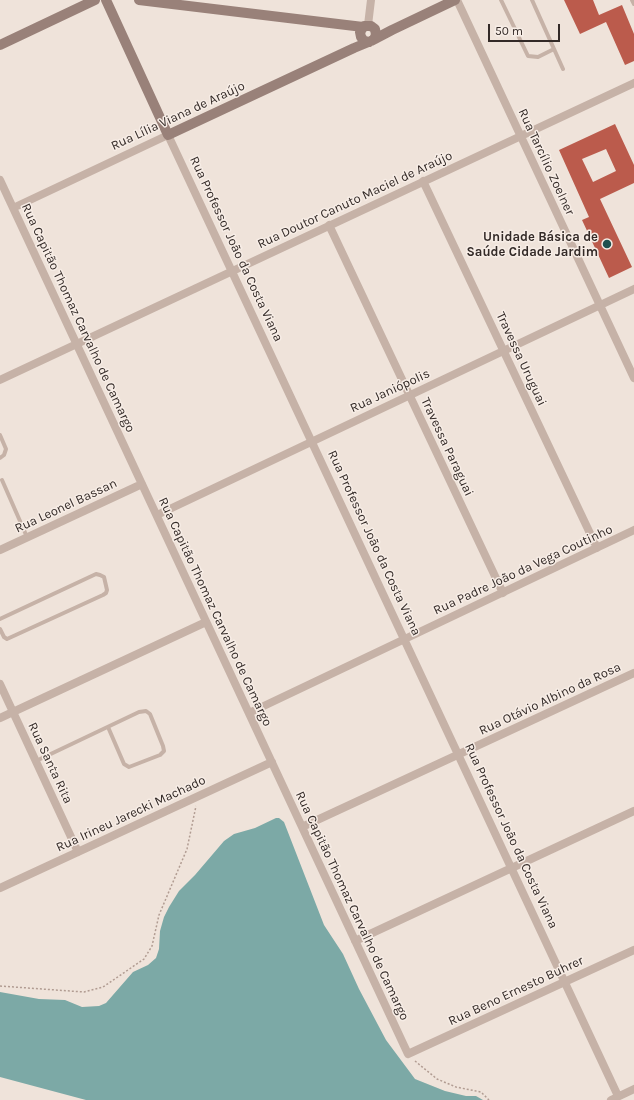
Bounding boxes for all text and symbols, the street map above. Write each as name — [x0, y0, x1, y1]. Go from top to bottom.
scale bar — [490, 16, 562, 42]
text: 50 m — [495, 24, 523, 38]
street label: Rua Lília Viana de Araújo — [109, 78, 247, 154]
street label: Rua Tarcílio Zoelner — [514, 106, 578, 218]
street label: Rua Doutor Canuto Maciel de Araújo — [255, 148, 455, 252]
street label: Rua Professor João da Costa Viana — [186, 154, 286, 344]
street label: Rua Capitão Thomaz Carvalho de Camargo — [18, 201, 138, 435]
place label: Unidade Básica de Saúde Cidade Jardim — [466, 229, 598, 260]
marker: Unidade Básica de Saúde Cidade Jardim — [601, 238, 613, 250]
street label: Travessa Uruguai — [492, 310, 550, 408]
street label: Rua Janiópolis — [348, 366, 432, 416]
street label: Travessa Paraguai — [417, 395, 477, 499]
street label: Rua Professor João da Costa Viana — [324, 448, 424, 638]
street label: Rua Leonel Bassan — [12, 475, 120, 537]
street label: Rua Capitão Thomaz Carvalho de Camargo — [155, 495, 275, 729]
street label: Rua Padre João da Vega Coutinho — [431, 522, 615, 618]
street label: Rua Otávio Albino da Rosa — [477, 659, 623, 739]
street label: Rua Santa Rita — [24, 720, 76, 806]
street label: Rua Professor João da Costa Viana — [461, 741, 561, 931]
street label: Rua Irineu Jarecki Machado — [54, 772, 208, 856]
street label: Rua Capitão Thomaz Carvalho de Camargo — [292, 789, 412, 1023]
street label: Rua Beno Ernesto Buhrer — [446, 953, 586, 1029]

